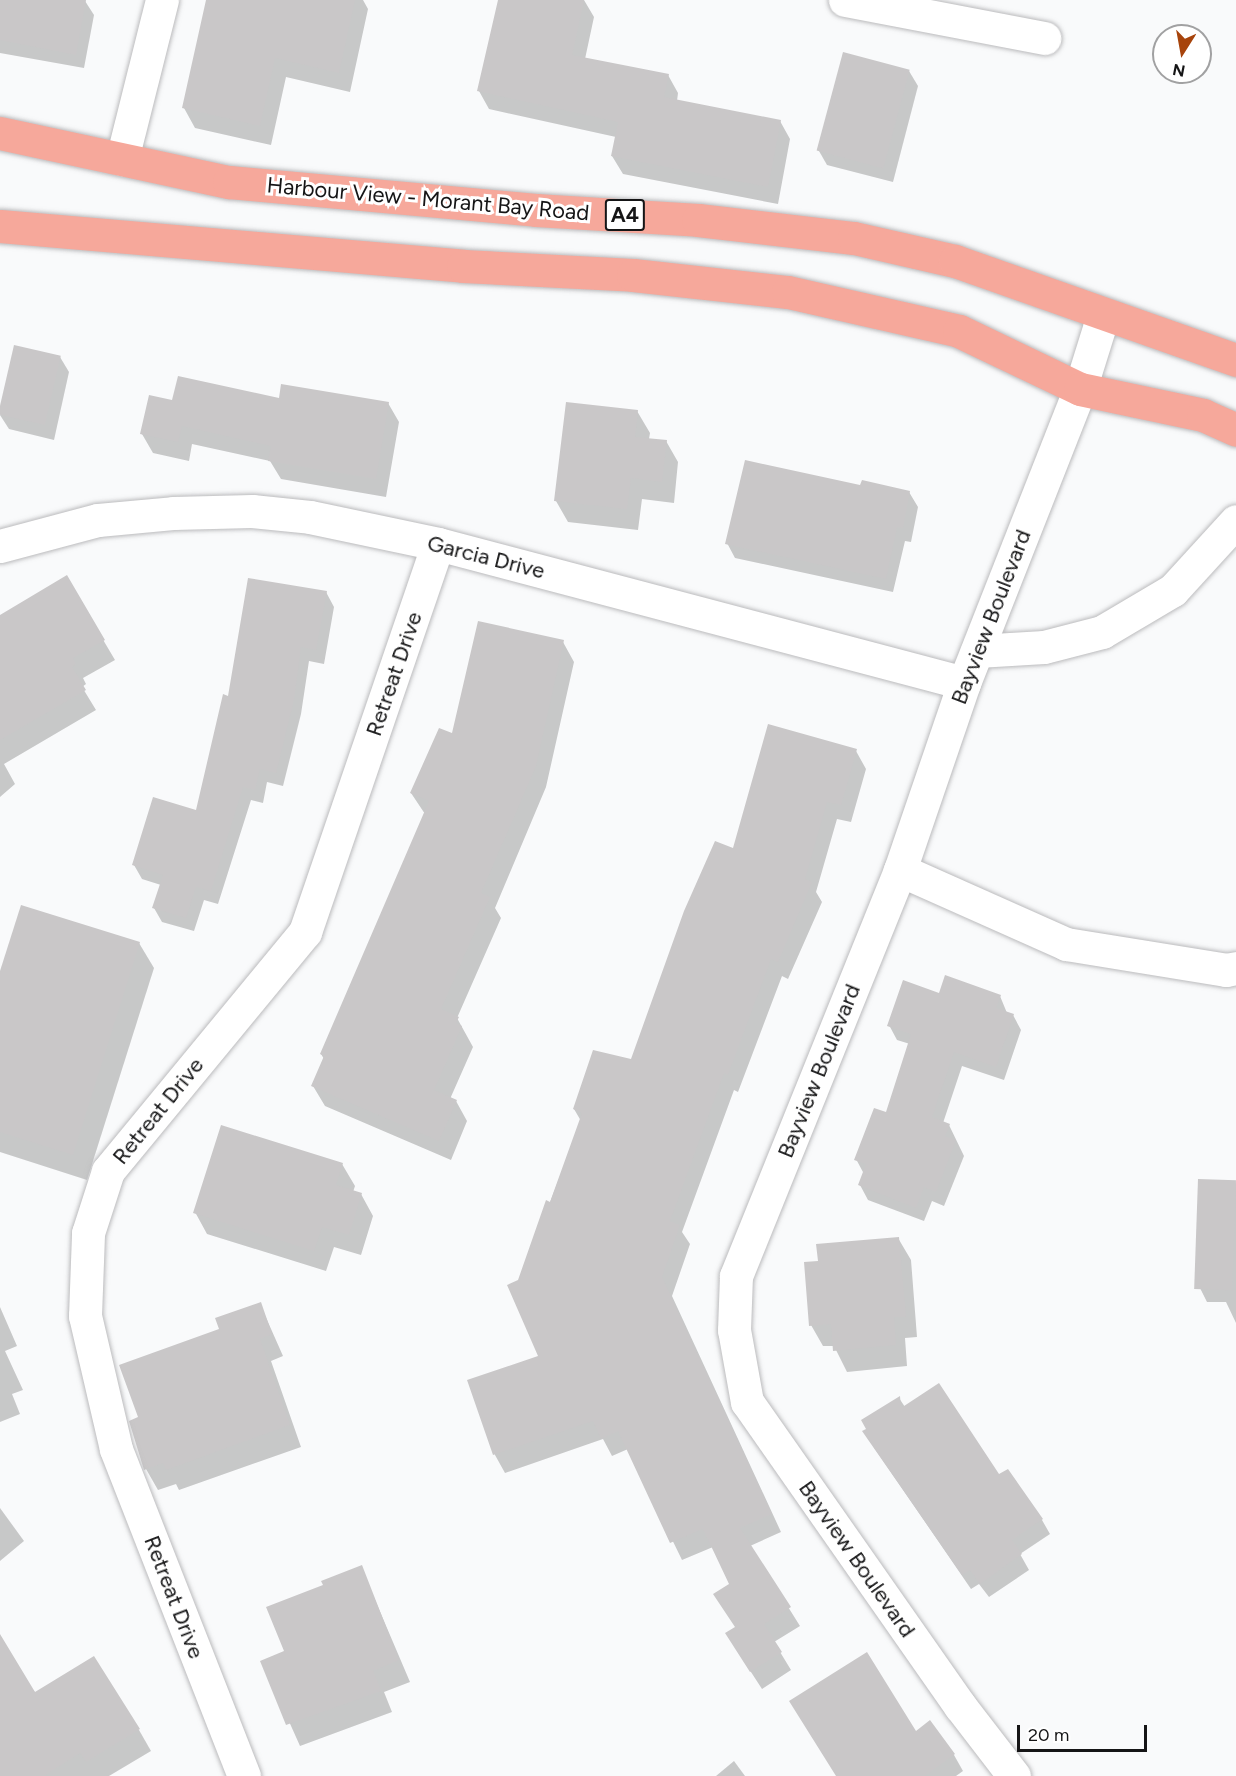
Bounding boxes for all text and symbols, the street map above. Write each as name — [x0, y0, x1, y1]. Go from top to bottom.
north arrow — [1152, 24, 1212, 84]
text: N — [1171, 60, 1187, 81]
street label: Harbour View - Morant Bay Road — [266, 172, 590, 226]
road number: A4 — [604, 197, 646, 233]
street label: Bayview Boulevard — [946, 526, 1036, 708]
street label: Garcia Drive — [425, 530, 547, 584]
street label: Retreat Drive — [360, 609, 428, 739]
street label: Bayview Boulevard — [772, 980, 866, 1162]
street label: Retreat Drive — [107, 1052, 209, 1170]
street label: Bayview Boulevard — [793, 1476, 921, 1642]
street label: Retreat Drive — [138, 1532, 210, 1662]
scale bar — [1020, 1713, 1150, 1751]
text: 20 m — [1028, 1724, 1069, 1746]

